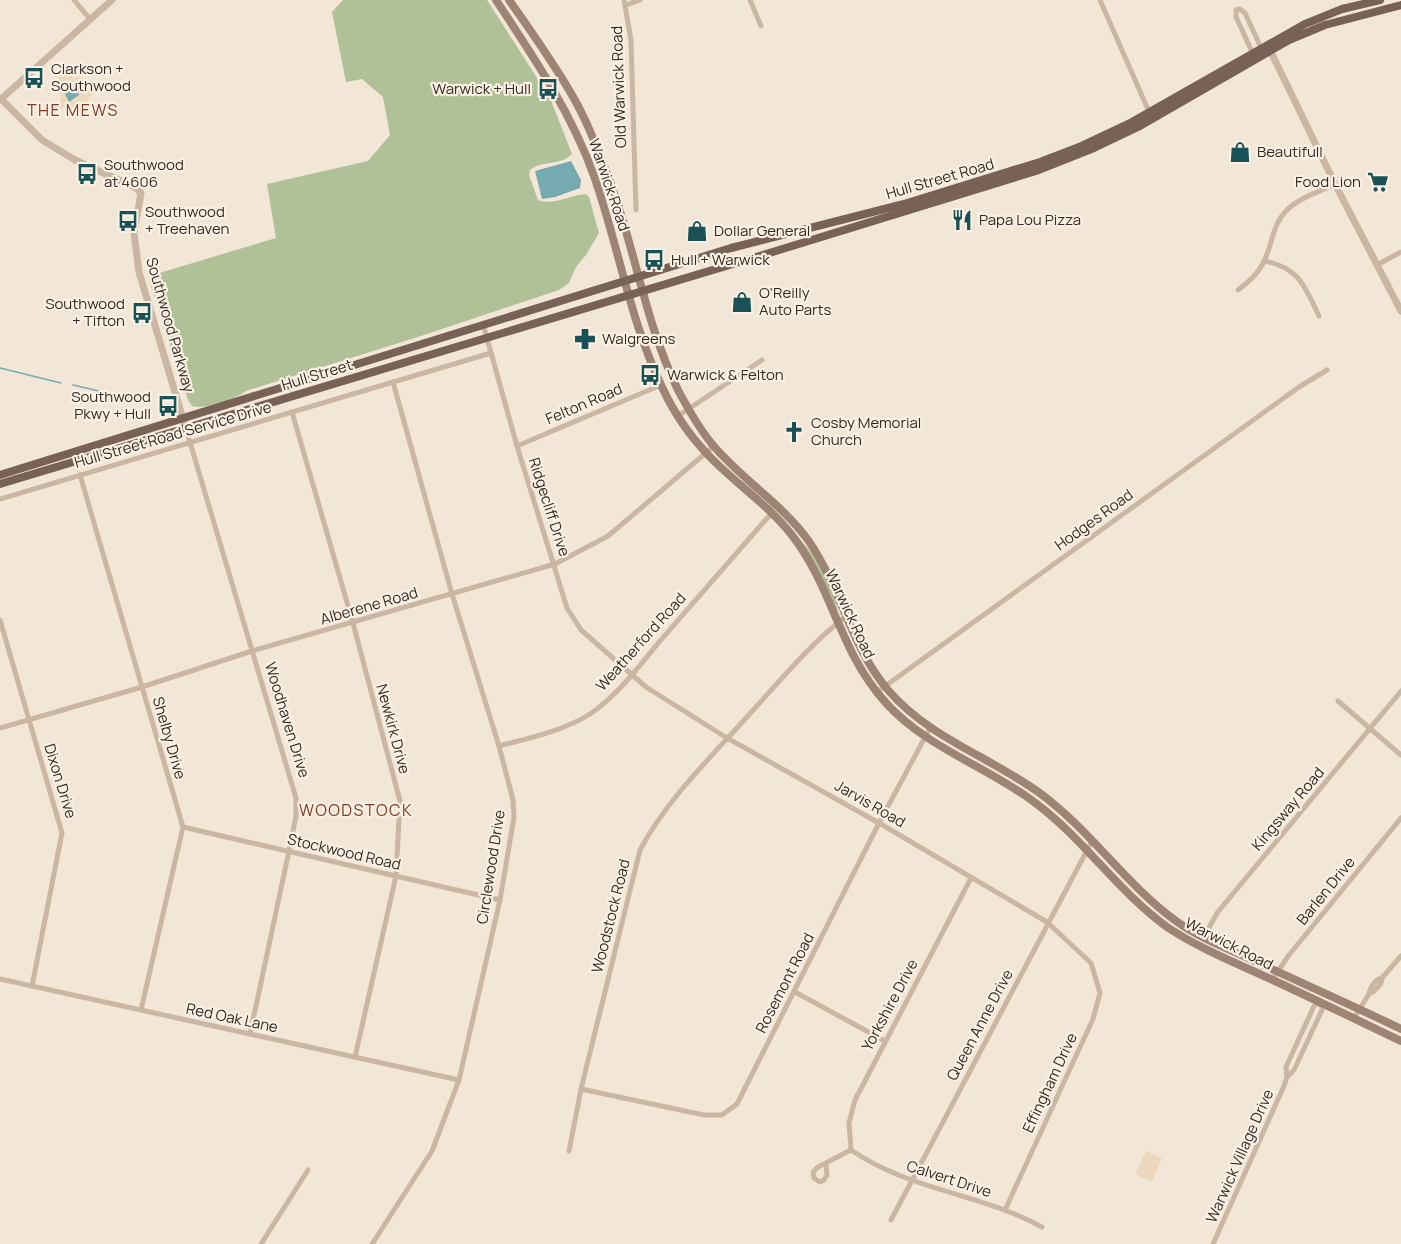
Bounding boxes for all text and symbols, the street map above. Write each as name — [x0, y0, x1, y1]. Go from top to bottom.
street label: Old Warwick Road — [606, 25, 631, 149]
place label: Clarkson + Southwood — [51, 58, 131, 96]
bus stop icon: Clarkson + Southwood — [22, 66, 46, 90]
bus stop icon: Warwick + Hull — [536, 77, 560, 101]
place label: Warwick + Hull — [432, 78, 531, 99]
district label: THE MEWS — [27, 99, 119, 121]
street label: Warwick Road — [584, 136, 635, 234]
shop icon: Beautifull — [1228, 140, 1252, 164]
place label: Beautifull — [1257, 141, 1323, 162]
street label: Hull Street Road — [883, 153, 996, 204]
place label: Southwood at 4606 — [104, 154, 184, 192]
bus stop icon: Southwood at 4606 — [75, 162, 99, 186]
supermarket icon: Food Lion — [1366, 170, 1390, 194]
place label: Food Lion — [1295, 171, 1361, 192]
place label: Southwood + Treehaven — [145, 201, 229, 239]
restaurant icon: Papa Lou Pizza — [950, 208, 974, 232]
bus stop icon: Southwood + Treehaven — [116, 209, 140, 233]
place label: Papa Lou Pizza — [979, 209, 1081, 230]
shop icon: Dollar General — [685, 219, 709, 243]
place label: Dollar General — [714, 220, 810, 241]
bus stop icon: Hull + Warwick — [642, 248, 666, 272]
place label: Hull + Warwick — [671, 249, 770, 270]
street label: Southwood Parkway — [141, 255, 200, 395]
place label: O'Reilly Auto Parts — [759, 282, 831, 320]
shop icon: O'Reilly Auto Parts — [730, 290, 754, 314]
place label: Southwood + Tifton — [45, 293, 125, 331]
bus stop icon: Southwood + Tifton — [130, 301, 154, 325]
pharmacy icon: Walgreens — [573, 327, 597, 351]
place label: Walgreens — [602, 328, 676, 349]
street label: Hull Street — [279, 354, 355, 395]
bus stop icon: Warwick & Felton — [638, 363, 662, 387]
place label: Warwick & Felton — [667, 364, 784, 385]
street label: Felton Road — [542, 378, 625, 429]
place label: Southwood Pkwy + Hull — [71, 386, 151, 424]
bus stop icon: Southwood Pkwy + Hull — [156, 394, 180, 418]
street label: Hull Street Road Service Drive — [72, 396, 274, 473]
place label: Cosby Memorial Church — [811, 412, 921, 450]
church icon: Cosby Memorial Church — [782, 420, 806, 444]
street label: Ridgecliff Drive — [524, 455, 575, 559]
street label: Hodges Road — [1050, 484, 1137, 555]
street label: Warwick Road — [821, 566, 880, 662]
street label: Alberene Road — [318, 582, 420, 629]
street label: Weatherford Road — [591, 588, 691, 695]
street label: Woodhaven Drive — [260, 660, 315, 780]
street label: Newkirk Drive — [371, 682, 416, 776]
street label: Shelby Drive — [148, 694, 191, 782]
street label: Dixon Drive — [39, 741, 82, 821]
street label: Kingsway Road — [1246, 762, 1329, 855]
street label: Jarvis Road — [831, 775, 909, 832]
district label: WOODSTOCK — [299, 799, 413, 821]
street label: Circlewood Drive — [471, 808, 510, 926]
street label: Stockwood Road — [285, 828, 403, 875]
street label: Barlen Drive — [1292, 852, 1360, 929]
street label: Woodstock Road — [586, 857, 635, 975]
street label: Warwick Road — [1182, 912, 1277, 975]
street label: Rosemont Road — [750, 929, 819, 1036]
street label: Yorkshire Drive — [857, 955, 923, 1054]
street label: Queen Anne Drive — [941, 965, 1018, 1084]
street label: Red Oak Lane — [184, 998, 280, 1038]
street label: Effingham Drive — [1017, 1029, 1082, 1136]
street label: Warwick Village Drive — [1201, 1085, 1279, 1226]
street label: Calvert Drive — [904, 1155, 995, 1202]

